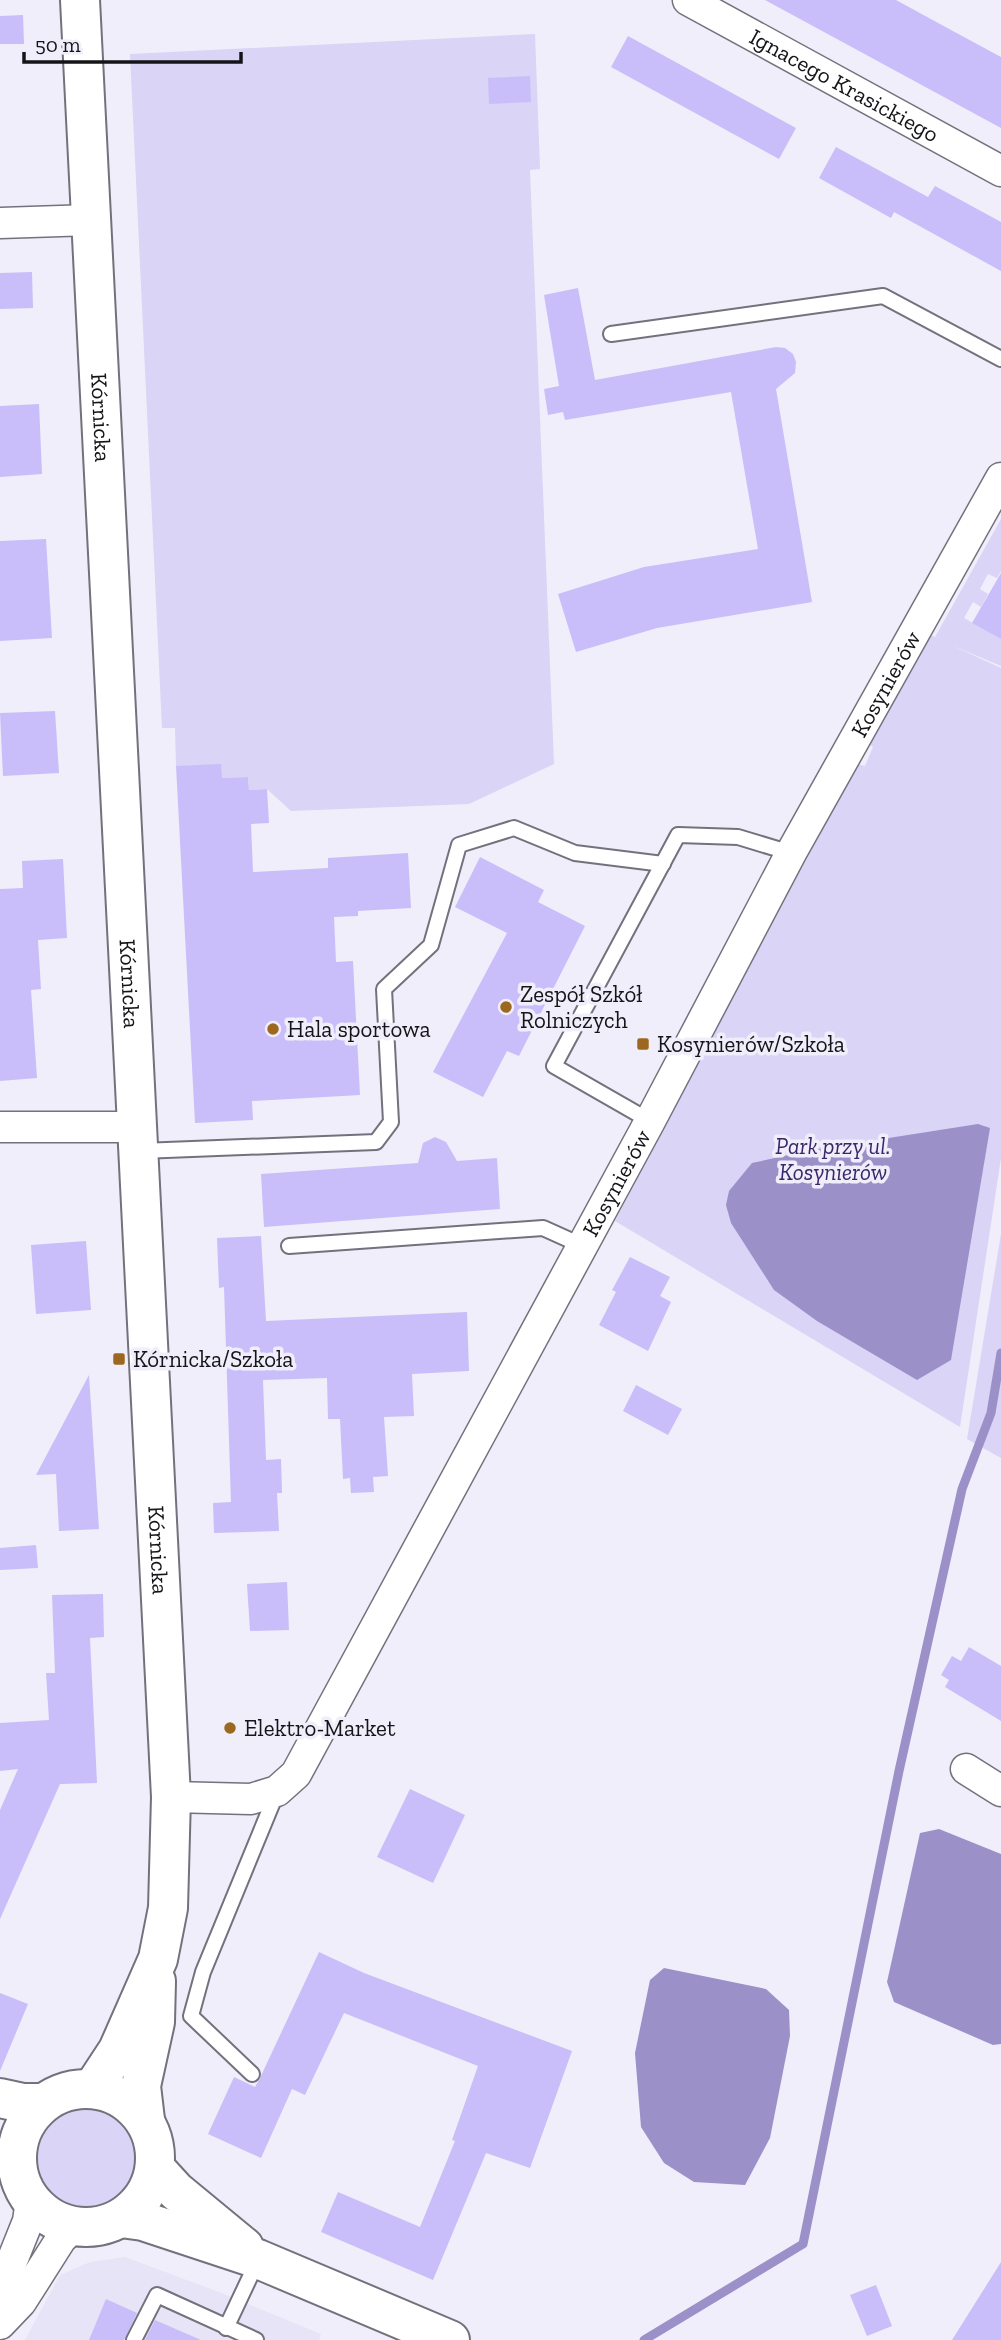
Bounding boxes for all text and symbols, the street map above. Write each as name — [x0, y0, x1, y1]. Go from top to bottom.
scale bar — [24, 21, 242, 65]
street label: Ignacego Krasickiego — [745, 22, 944, 148]
text: 50 m — [35, 32, 81, 57]
street label: Kórnicka — [85, 372, 117, 463]
street label: Kosynierów — [845, 626, 927, 742]
street label: Kórnicka — [114, 939, 146, 1029]
place label: Zespół Szkół Rolniczych — [520, 980, 643, 1034]
marker: Zespół Szkół Rolniczych — [498, 999, 514, 1015]
place label: Hala sportowa — [287, 1015, 431, 1043]
marker: Hala sportowa — [265, 1021, 281, 1037]
place label: Kosynierów/Szkoła — [657, 1030, 845, 1058]
marker: Kosynierów/Szkoła — [635, 1036, 651, 1052]
street label: Kosynierów — [576, 1124, 657, 1241]
park label: Park przy ul. Kosynierów — [775, 1132, 891, 1186]
place label: Kórnicka/Szkoła — [133, 1345, 293, 1373]
marker: Kórnicka/Szkoła — [111, 1351, 127, 1367]
street label: Kórnicka — [142, 1505, 175, 1595]
place label: Elektro-Market — [244, 1714, 396, 1742]
marker: Elektro-Market — [222, 1720, 238, 1736]

